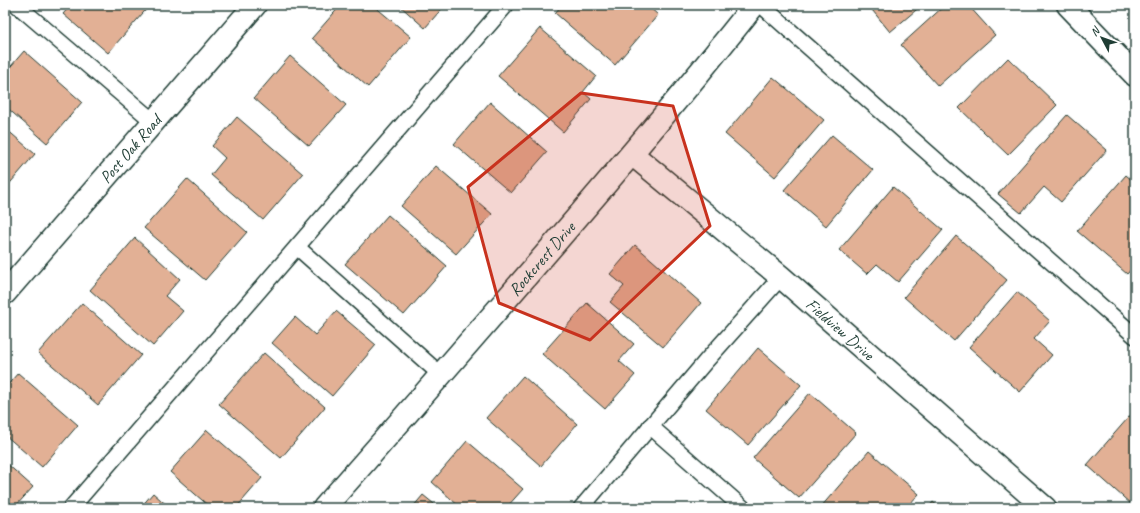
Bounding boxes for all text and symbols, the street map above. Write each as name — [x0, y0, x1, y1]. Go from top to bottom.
north arrow — [1082, 18, 1122, 58]
text: N — [1087, 23, 1103, 39]
street label: Post Oak Road — [95, 109, 167, 188]
street label: Rockcrest Drive — [504, 216, 581, 300]
street label: Fieldview Drive — [802, 294, 880, 366]

